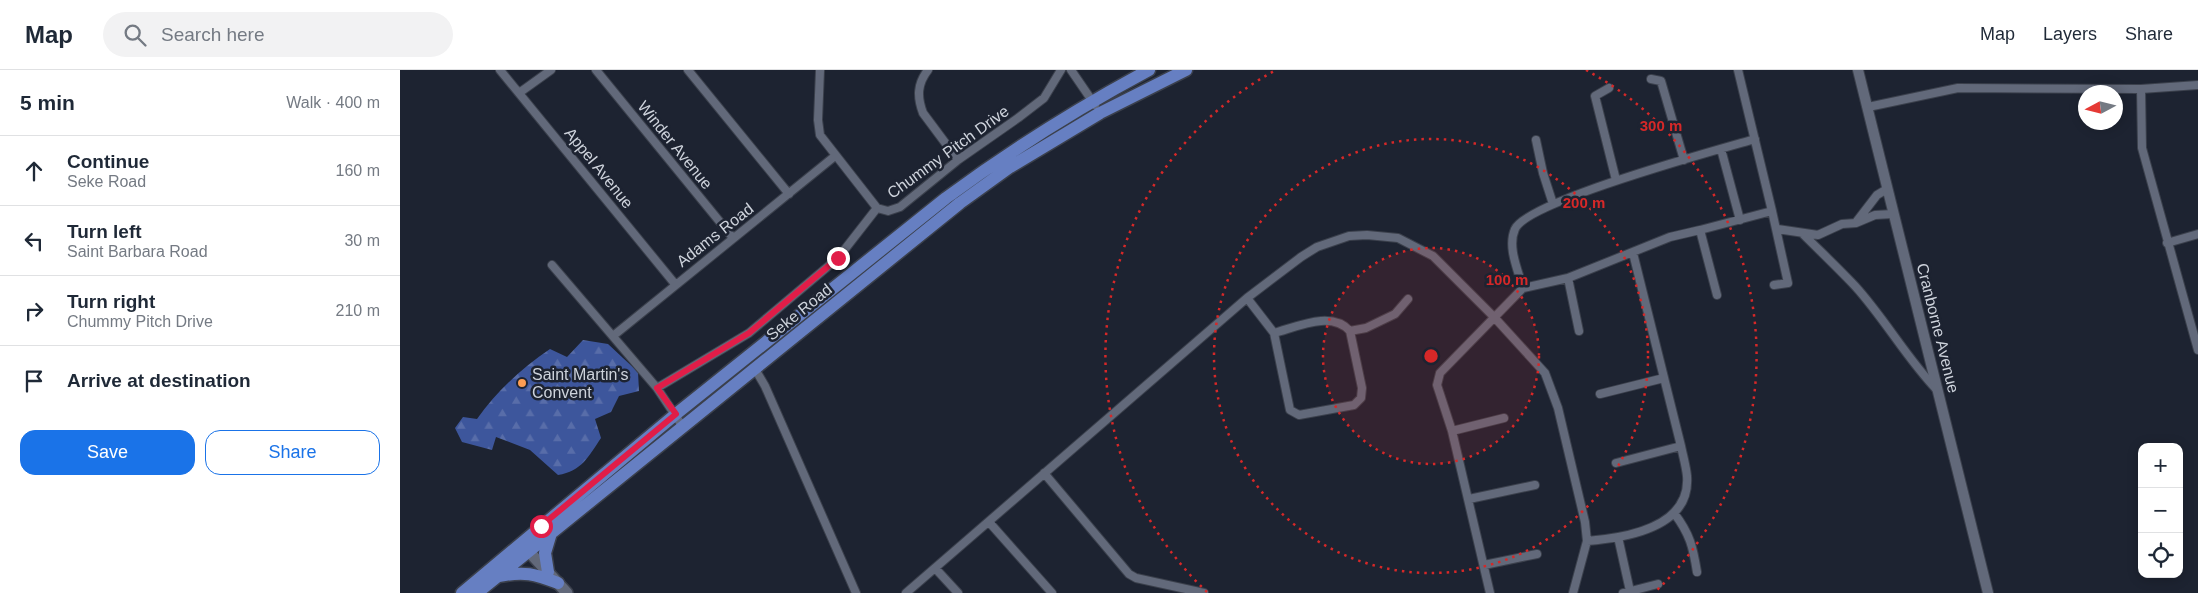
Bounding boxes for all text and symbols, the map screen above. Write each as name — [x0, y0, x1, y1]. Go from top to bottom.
search box — [103, 12, 453, 57]
text: Map — [25, 21, 73, 48]
icon: search — [121, 21, 149, 49]
text: Search here — [161, 24, 265, 45]
text: Map — [1980, 24, 2015, 44]
text: Layers — [2043, 24, 2097, 44]
text: Share — [2125, 24, 2173, 44]
north arrow — [2078, 85, 2123, 130]
text: 5 min — [20, 91, 75, 114]
text: Walk · 400 m — [286, 94, 380, 111]
street label: Winder Avenue — [634, 98, 716, 192]
street label: Chummy Pitch Drive — [884, 102, 1012, 202]
text: 300 m — [1640, 117, 1682, 134]
street label: Appel Avenue — [561, 124, 637, 212]
text: Continue — [67, 151, 149, 172]
icon: ahead — [20, 157, 48, 185]
text: 160 m — [336, 162, 380, 179]
text: Seke Road — [67, 173, 146, 190]
text: 200 m — [1563, 194, 1605, 211]
street label: Adams Road — [673, 200, 757, 270]
text: Turn left — [67, 221, 142, 242]
icon: left — [20, 227, 48, 255]
text: 30 m — [344, 232, 380, 249]
text: Saint Barbara Road — [67, 243, 208, 260]
route end — [827, 247, 850, 270]
street label: Cranborne Avenue — [1914, 261, 1962, 395]
text: 100 m — [1486, 271, 1528, 288]
street label: Seke Road — [763, 280, 835, 344]
text: Turn right — [67, 291, 155, 312]
icon: right — [20, 297, 48, 325]
text: 210 m — [336, 302, 380, 319]
text: Chummy Pitch Drive — [67, 313, 213, 330]
centre of rings — [1422, 347, 1440, 365]
place label: Saint Martin's Convent — [532, 366, 628, 401]
icon: arrive — [20, 367, 48, 395]
text: Arrive at destination — [67, 370, 251, 391]
marker: Saint Martin's Convent — [516, 377, 528, 389]
button: Save — [20, 430, 195, 475]
button: Share — [205, 430, 380, 475]
map controls — [2138, 443, 2183, 578]
button: + — [2138, 443, 2183, 488]
button: − — [2138, 488, 2183, 533]
route start — [530, 515, 553, 538]
button: locate — [2138, 533, 2183, 578]

